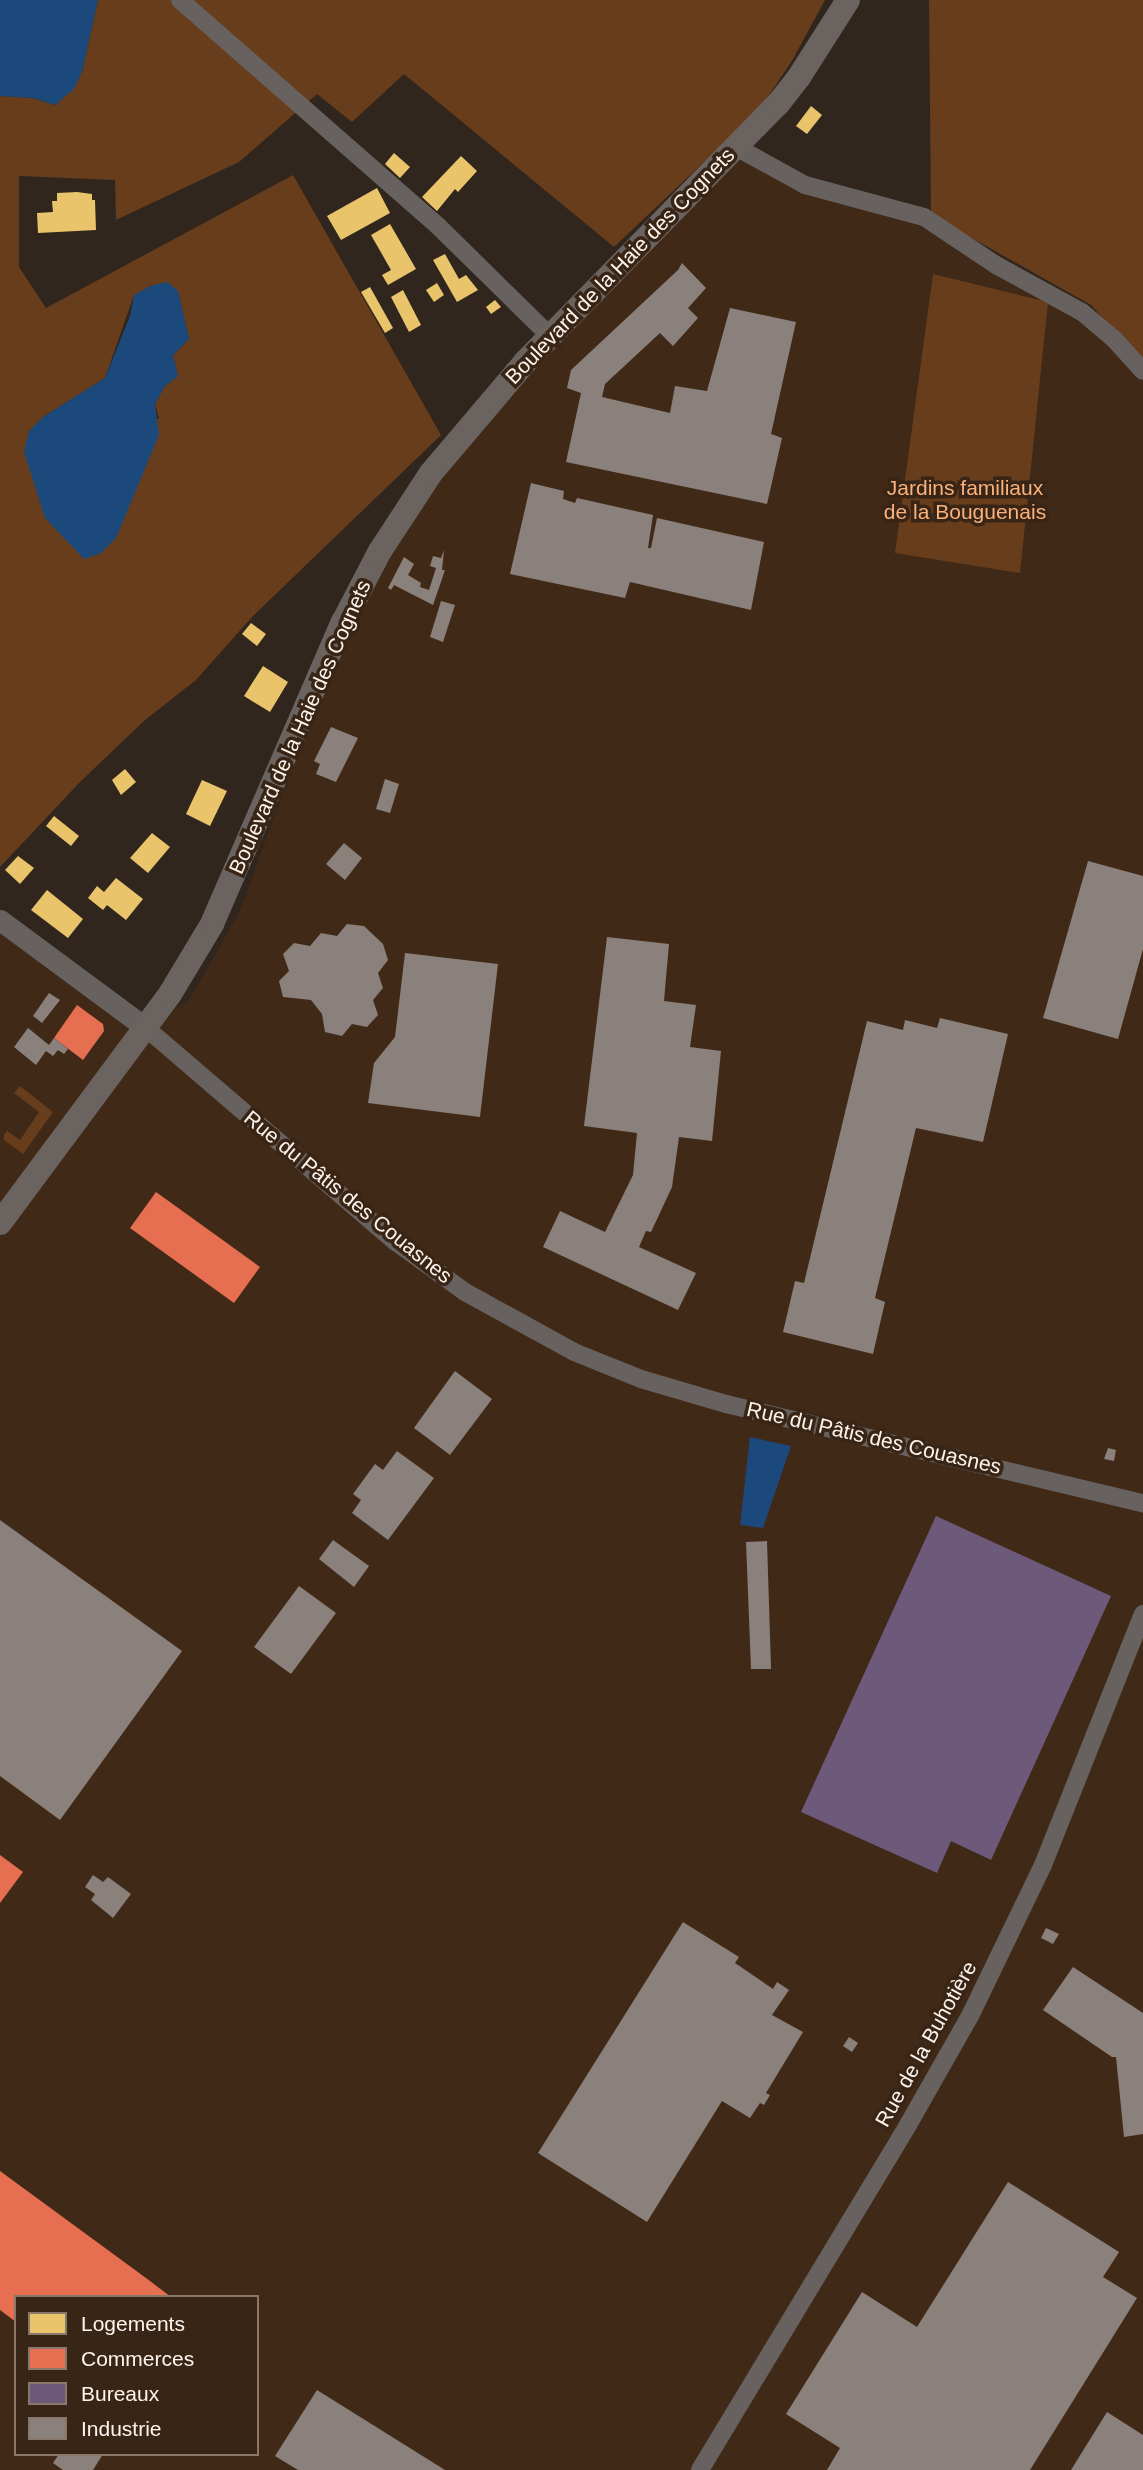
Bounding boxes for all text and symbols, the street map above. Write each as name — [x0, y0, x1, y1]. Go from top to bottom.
street label: Boulevard de la Haie des Cognets — [500, 143, 740, 389]
park label: Jardins familiaux de la Bouguenais — [884, 475, 1046, 525]
street label: Boulevard de la Haie des Cognets — [224, 576, 376, 878]
street label: Rue du Pâtis des Couasnes — [239, 1105, 457, 1289]
street label: Rue du Pâtis des Couasnes — [744, 1396, 1004, 1480]
street label: Rue de la Buhotière — [870, 1957, 982, 2131]
legend — [14, 2295, 259, 2456]
text: Logements — [81, 2312, 185, 2335]
text: Commerces — [81, 2347, 194, 2370]
text: Bureaux — [81, 2382, 159, 2405]
text: Industrie — [81, 2417, 162, 2440]

